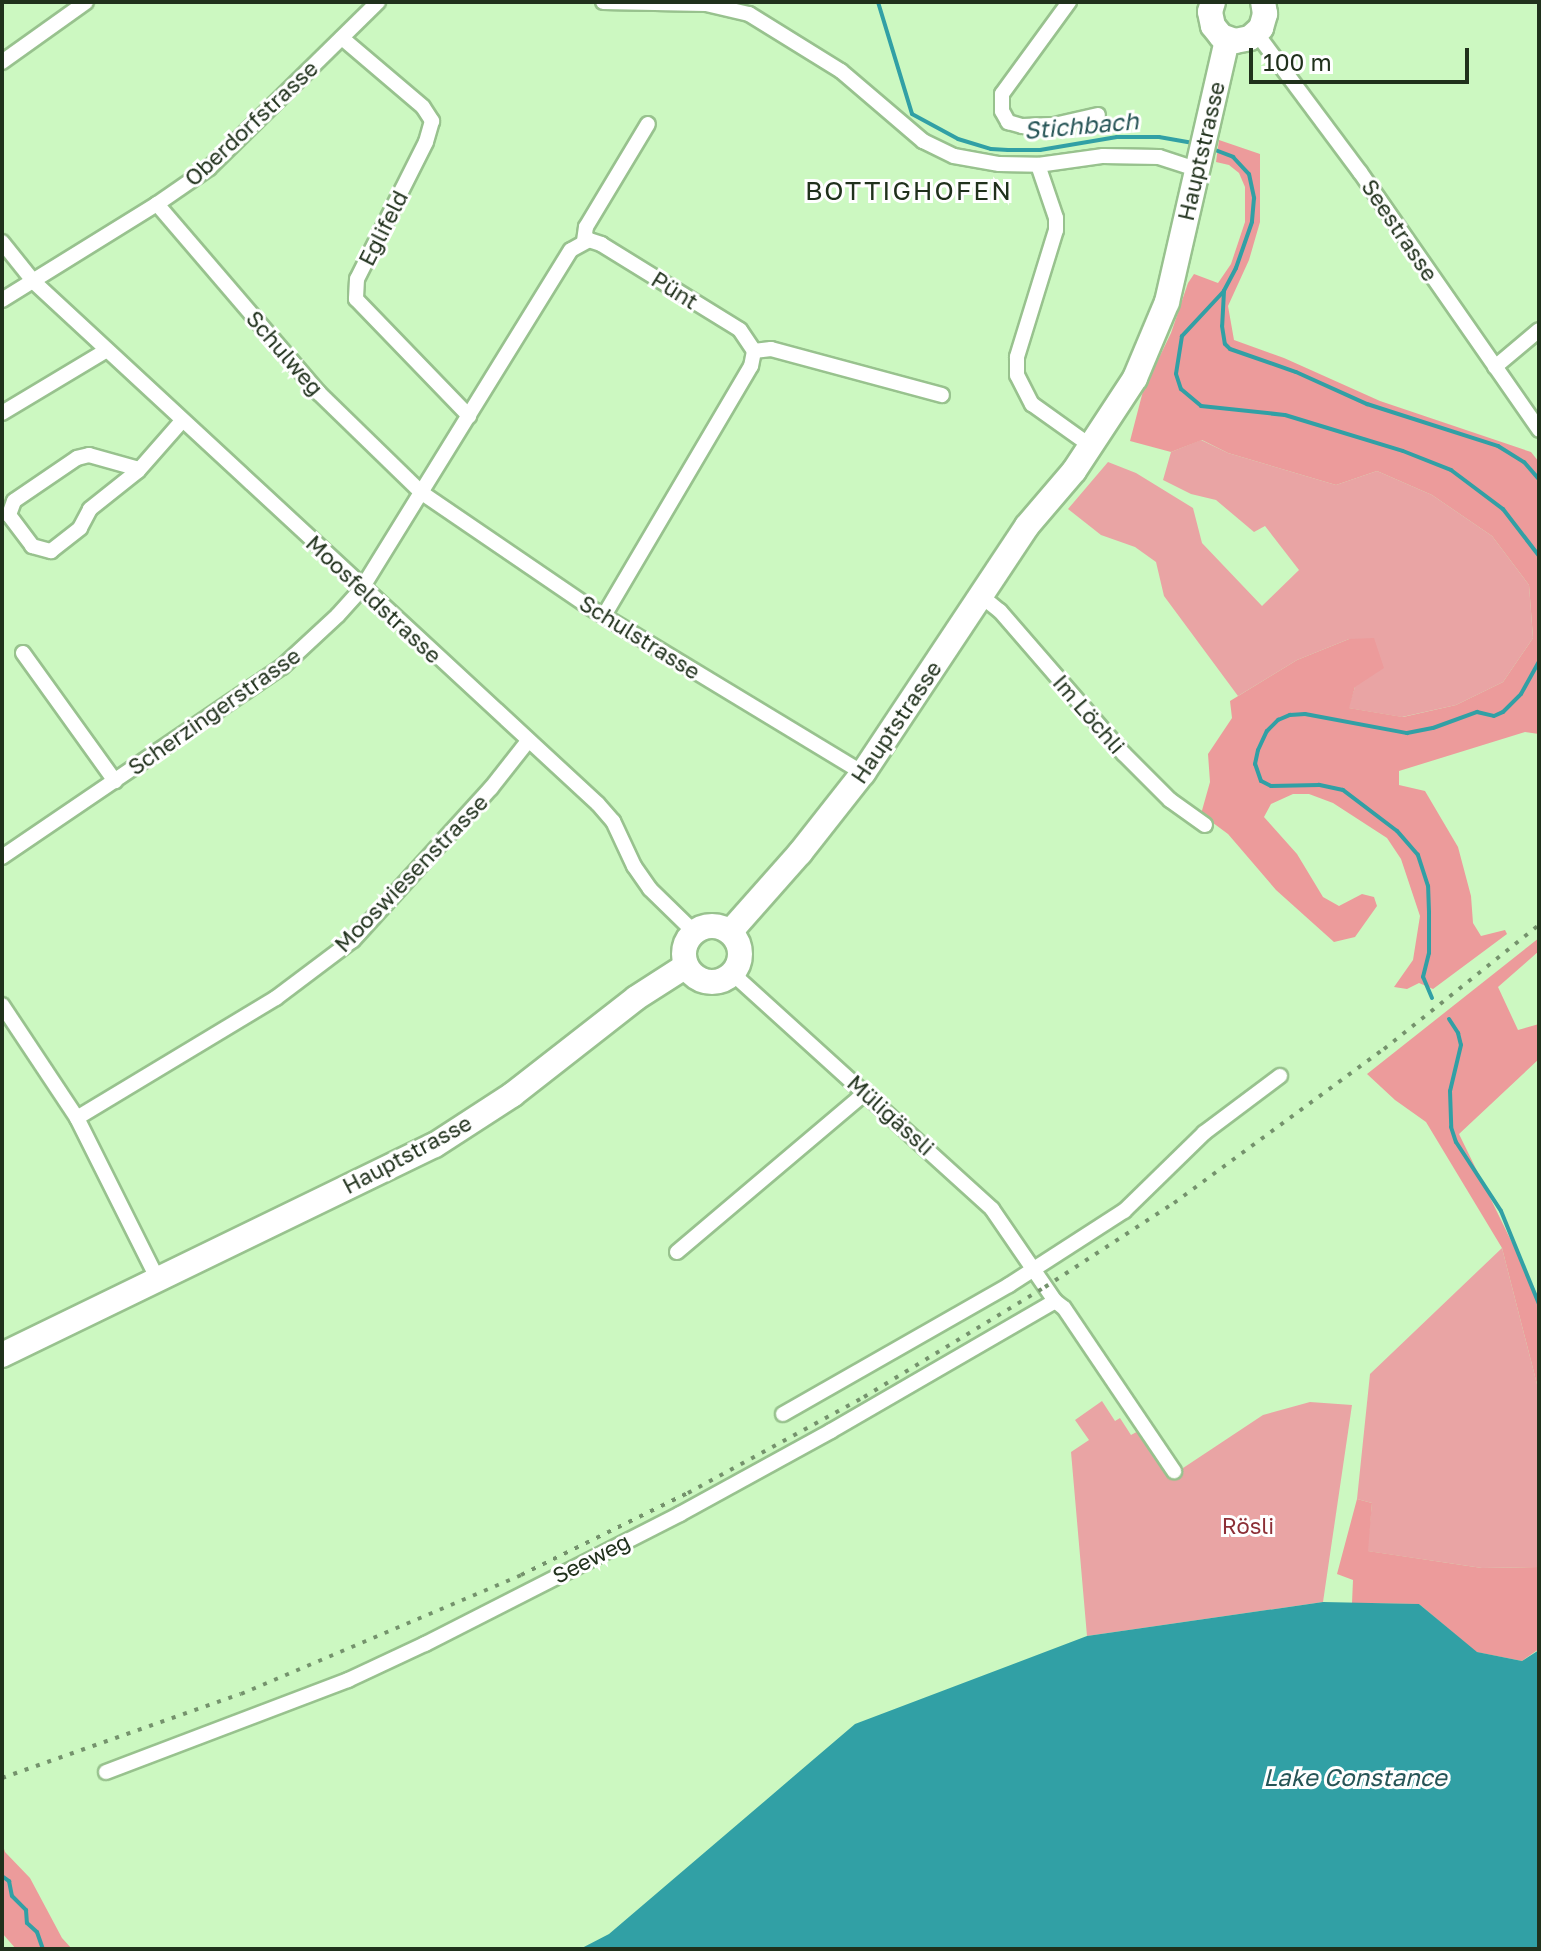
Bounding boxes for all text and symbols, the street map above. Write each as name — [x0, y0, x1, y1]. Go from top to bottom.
scale bar — [1253, 32, 1473, 82]
text: 100 m — [1263, 47, 1332, 76]
street label: Oberdorfstrasse — [179, 55, 323, 191]
street label: Hauptstrasse — [1172, 79, 1230, 223]
water label: Stichbach — [1023, 106, 1139, 144]
street label: Seestrasse — [1356, 174, 1444, 286]
district label: BOTTIGHOFEN — [805, 175, 1013, 207]
street label: Eglifeld — [353, 186, 413, 270]
street label: Pünt — [647, 266, 703, 314]
street label: Schulweg — [241, 305, 329, 401]
street label: Moosfeldstrasse — [301, 530, 447, 668]
street label: Schulstrasse — [575, 589, 705, 685]
street label: Scherzingerstrasse — [123, 642, 305, 780]
street label: Hauptstrasse — [845, 656, 947, 788]
street label: Im Löchli — [1048, 669, 1130, 759]
street label: Mooswiesenstrasse — [329, 789, 493, 957]
street label: Müligässli — [842, 1069, 940, 1161]
street label: Hauptstrasse — [338, 1109, 476, 1199]
park label: Rösli — [1222, 1513, 1274, 1539]
street label: Seeweg — [548, 1527, 634, 1589]
water label: Lake Constance — [1263, 1763, 1447, 1791]

